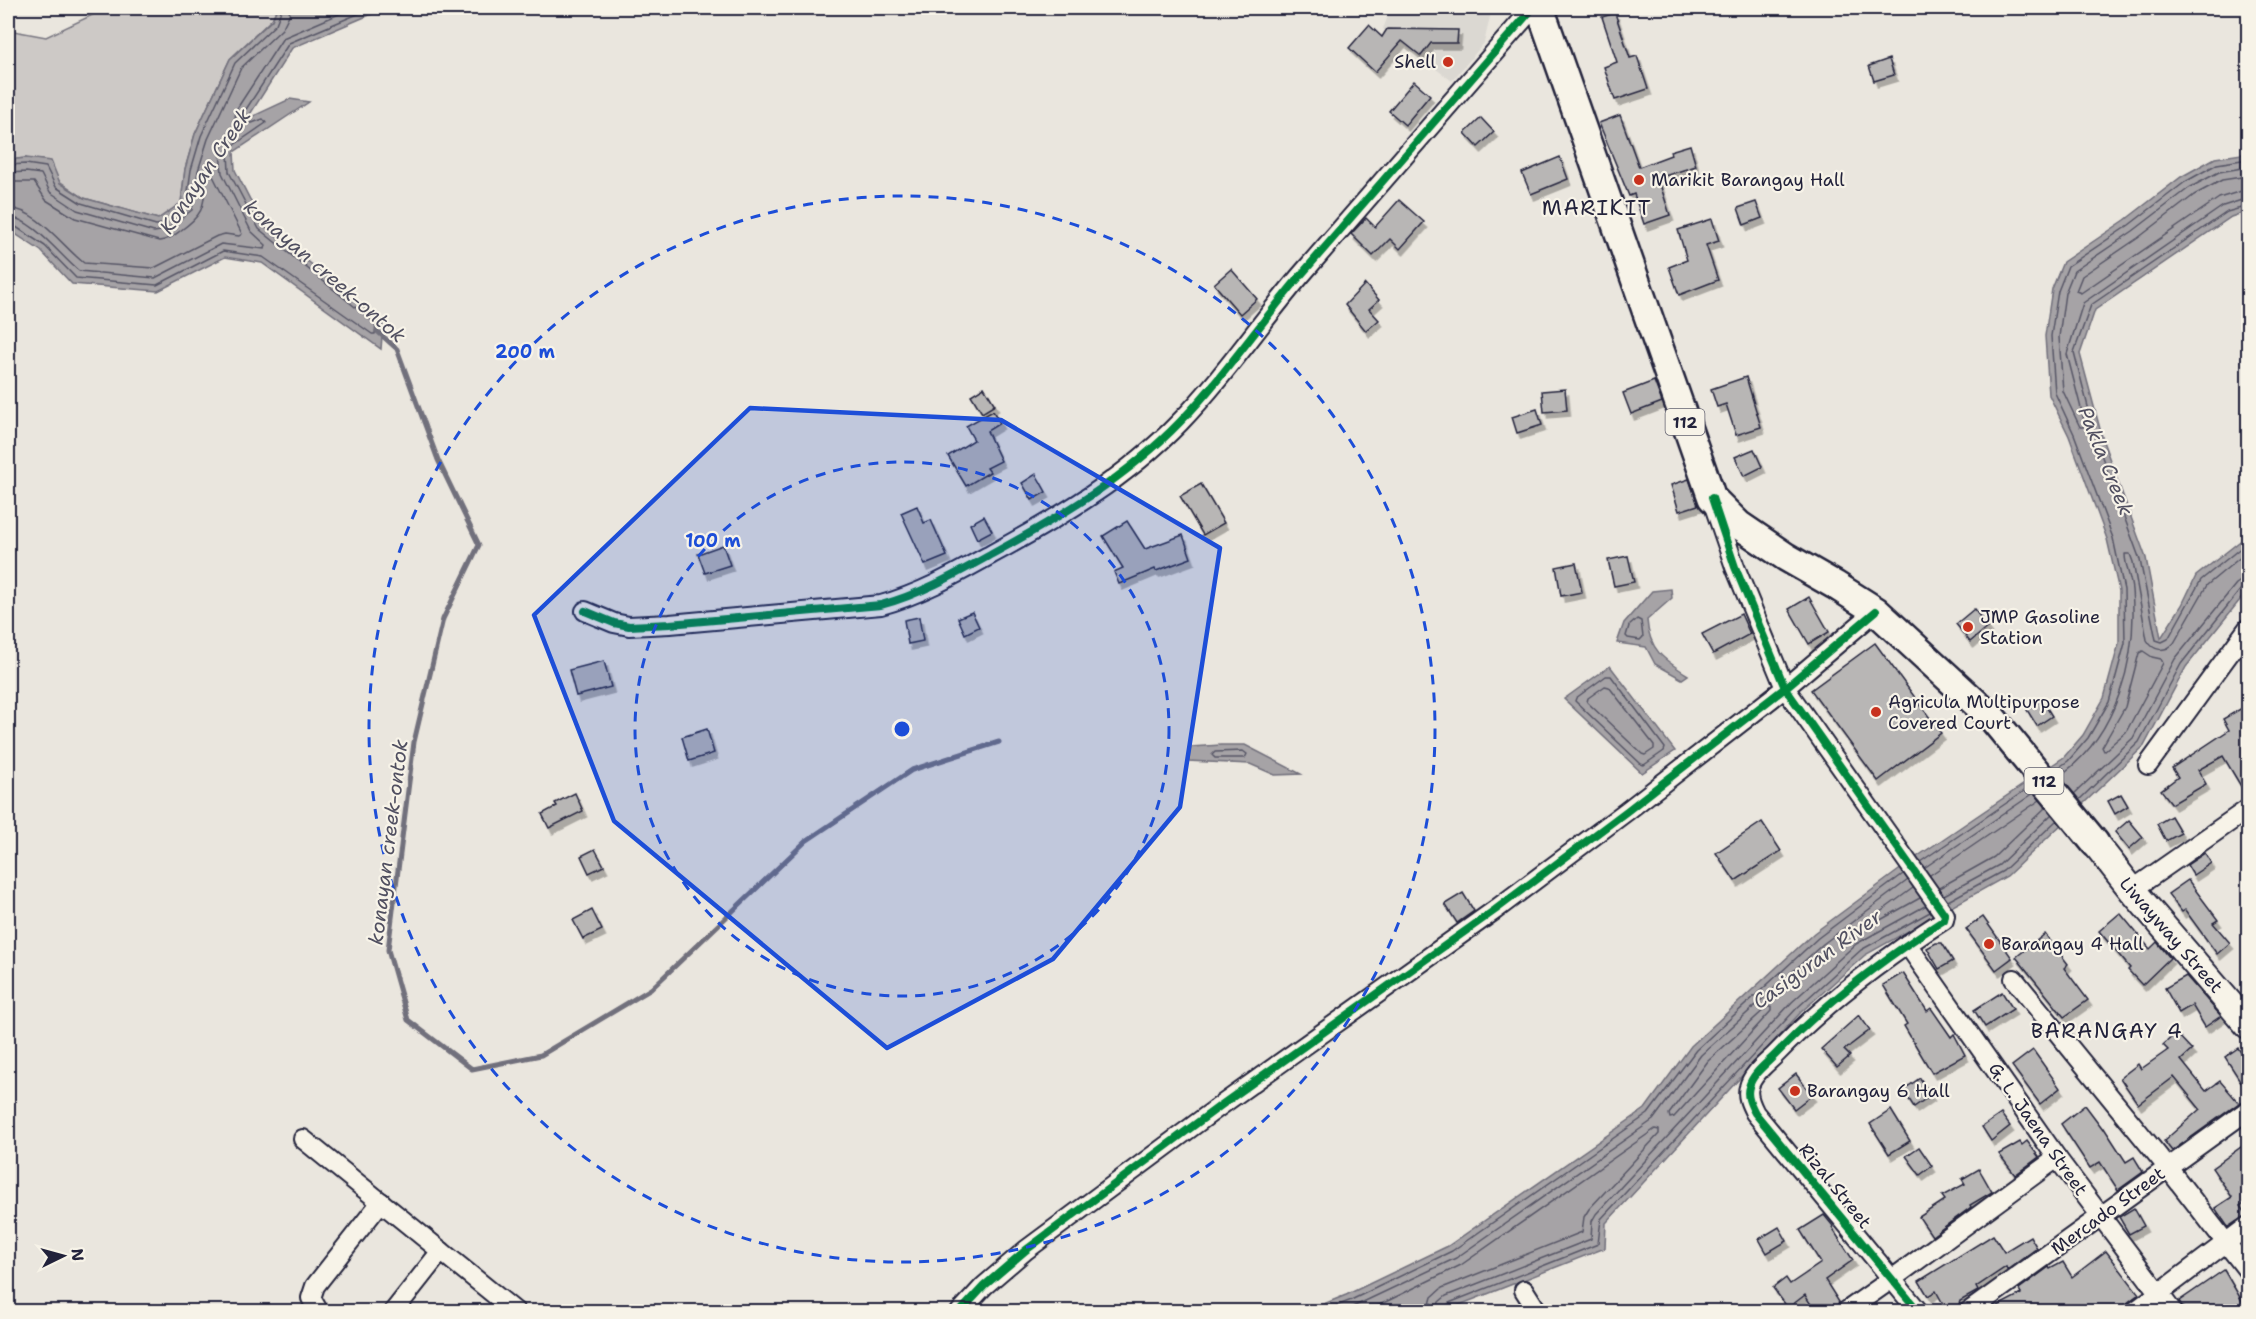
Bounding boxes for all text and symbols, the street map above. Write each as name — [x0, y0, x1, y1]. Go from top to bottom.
place label: Shell — [1394, 50, 1437, 74]
marker: Shell — [1441, 55, 1455, 69]
water label: Konayan Creek — [153, 103, 257, 239]
place label: Marikit Barangay Hall — [1651, 168, 1845, 192]
marker: Marikit Barangay Hall — [1632, 173, 1646, 187]
water label: konayan creek-ontok — [239, 193, 412, 349]
district label: MARIKIT — [1542, 194, 1652, 222]
text: 200 m — [495, 340, 556, 364]
water label: Pakla Creek — [2072, 403, 2140, 520]
road number: 112 — [1666, 409, 1704, 435]
text: 100 m — [685, 529, 741, 553]
place label: JMP Gasoline Station — [1980, 605, 2100, 650]
marker: JMP Gasoline Station — [1961, 620, 1975, 634]
place label: Agricula Multipurpose Covered Court — [1888, 690, 2080, 735]
marker: Agricula Multipurpose Covered Court — [1869, 705, 1883, 719]
centre of rings — [892, 719, 912, 739]
water label: konayan creek-ontok — [363, 737, 414, 946]
road number: 112 — [2024, 768, 2064, 794]
street label: Liwayway Street — [2114, 872, 2228, 998]
water label: Casiguran River — [1747, 903, 1887, 1015]
place label: Barangay 4 Hall — [2001, 932, 2144, 956]
marker: Barangay 4 Hall — [1982, 937, 1996, 951]
district label: BARANGAY 4 — [2031, 1017, 2183, 1045]
street label: G. L. Jaena Street — [1983, 1058, 2093, 1200]
place label: Barangay 6 Hall — [1807, 1079, 1950, 1103]
marker: Barangay 6 Hall — [1788, 1084, 1802, 1098]
street label: Rizal Street — [1793, 1138, 1877, 1234]
street label: Mercado Street — [2046, 1161, 2170, 1261]
north arrow — [33, 1226, 93, 1286]
text: N — [66, 1248, 88, 1262]

